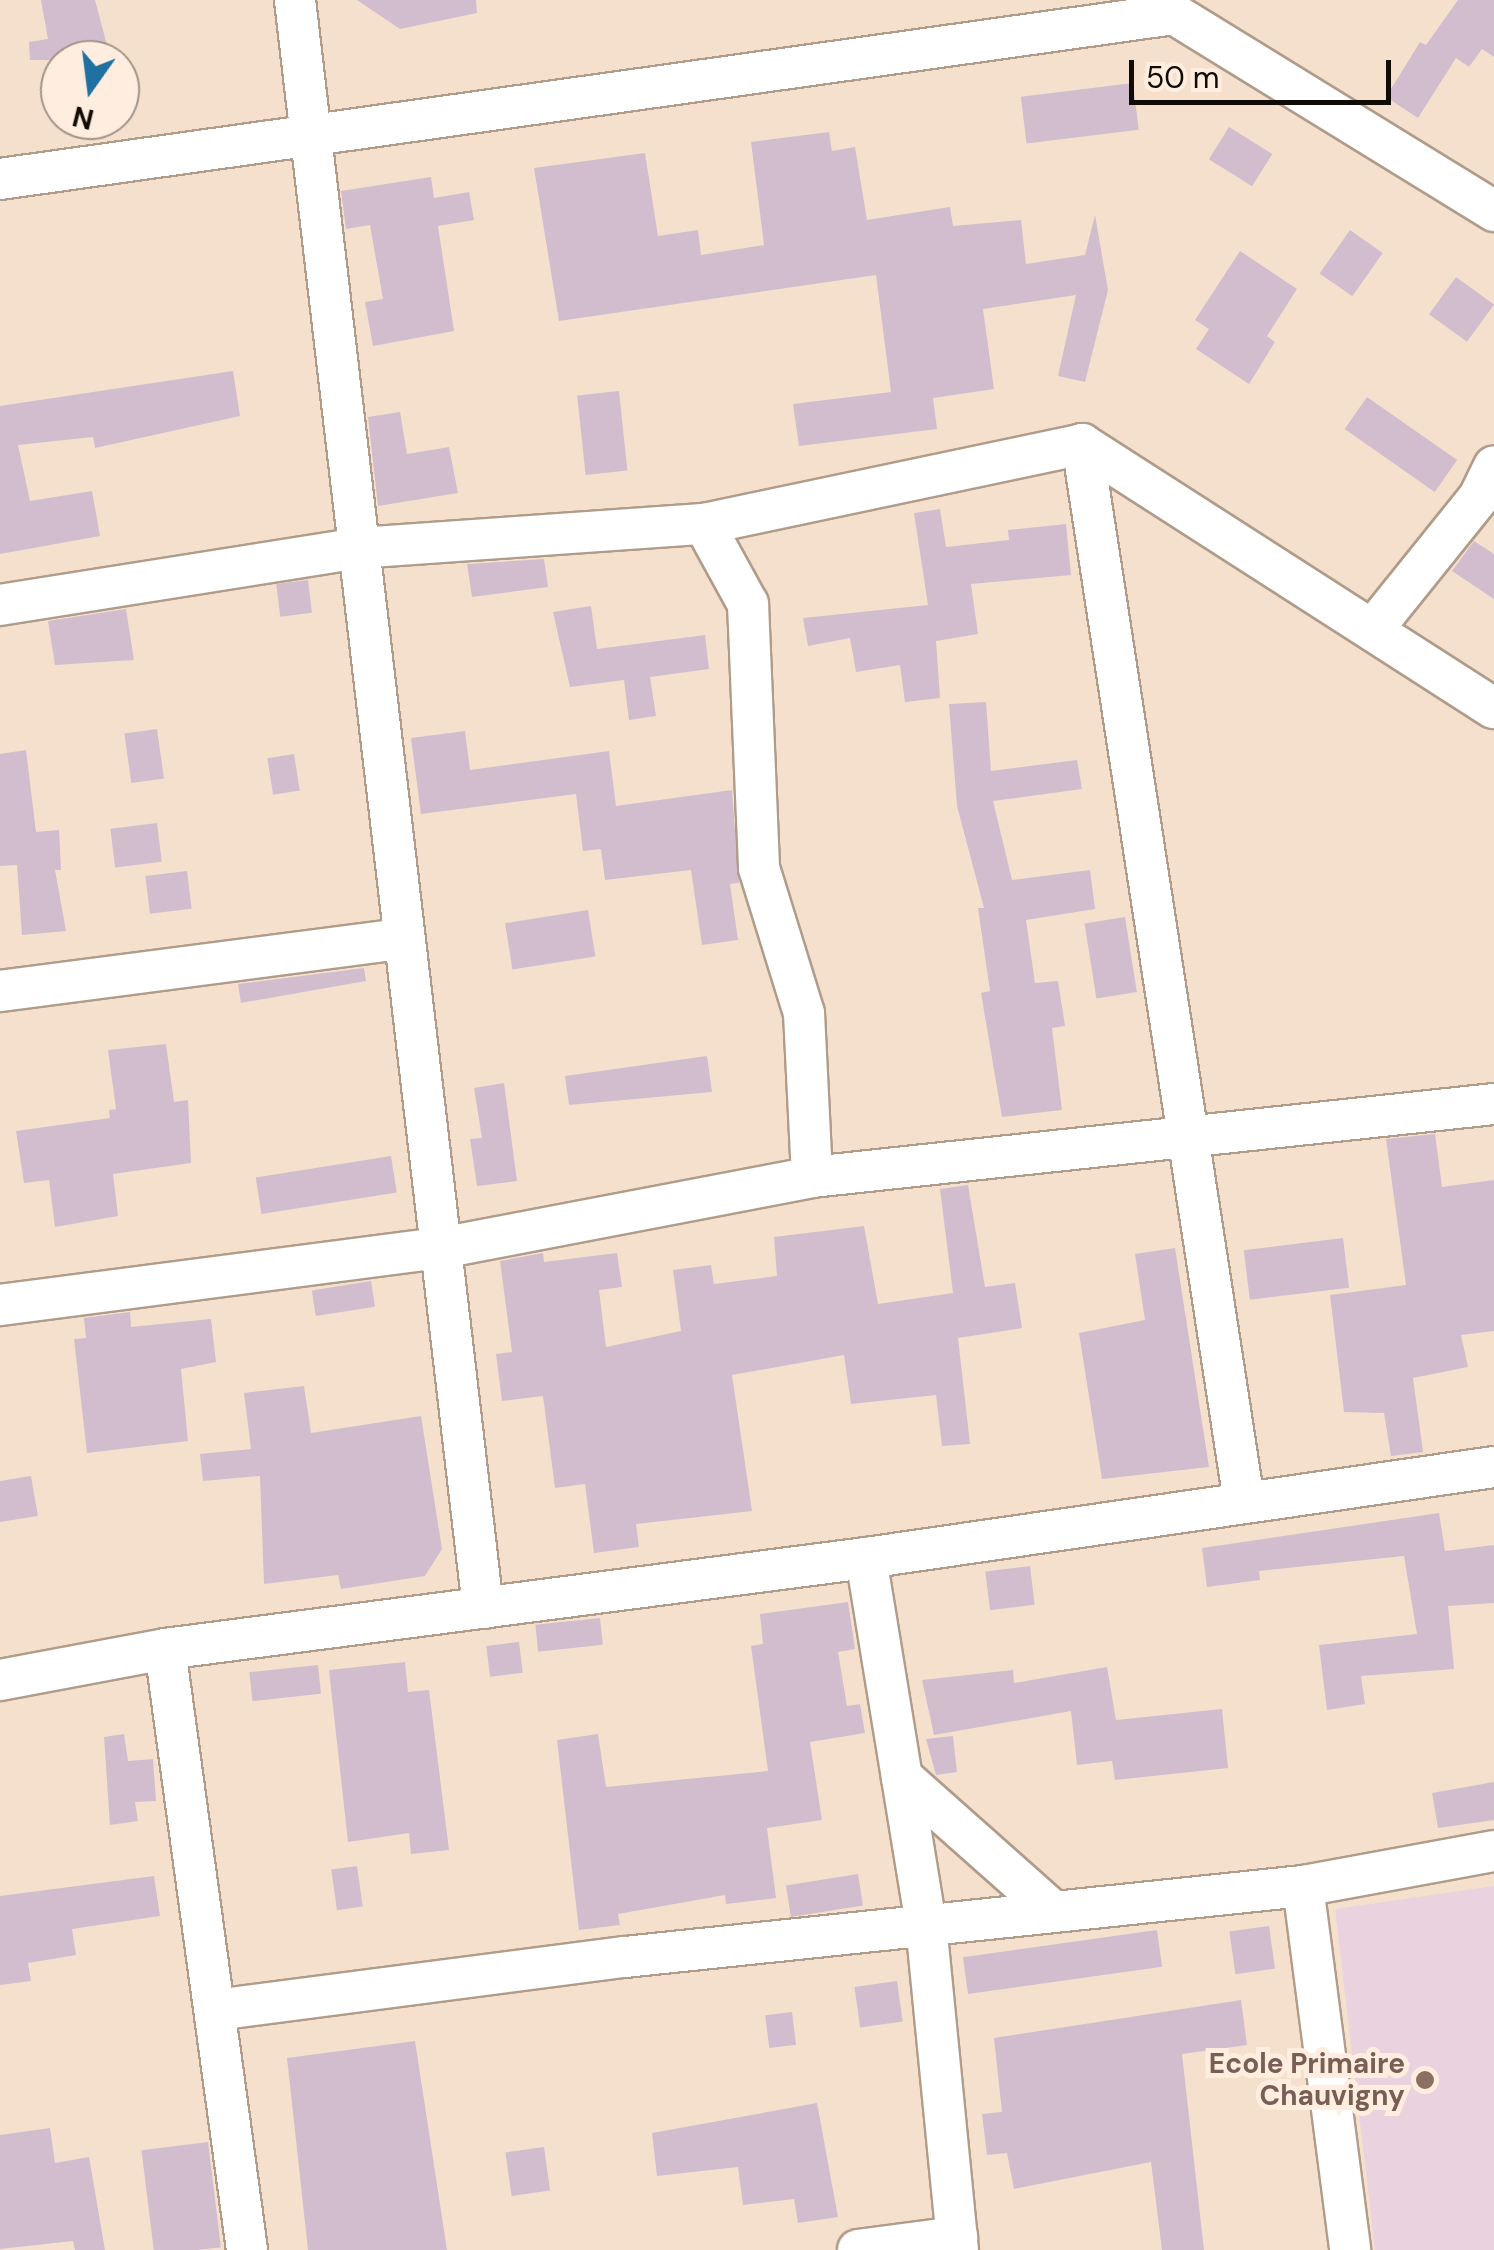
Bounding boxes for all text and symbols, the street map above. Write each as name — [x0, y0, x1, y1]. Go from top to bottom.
north arrow — [40, 40, 140, 140]
scale bar — [1134, 40, 1396, 102]
text: 50 m — [1146, 58, 1220, 97]
text: N — [69, 97, 97, 138]
place label: Ecole Primaire Chauvigny — [1209, 2047, 1405, 2113]
marker: Ecole Primaire Chauvigny — [1414, 2069, 1436, 2091]

